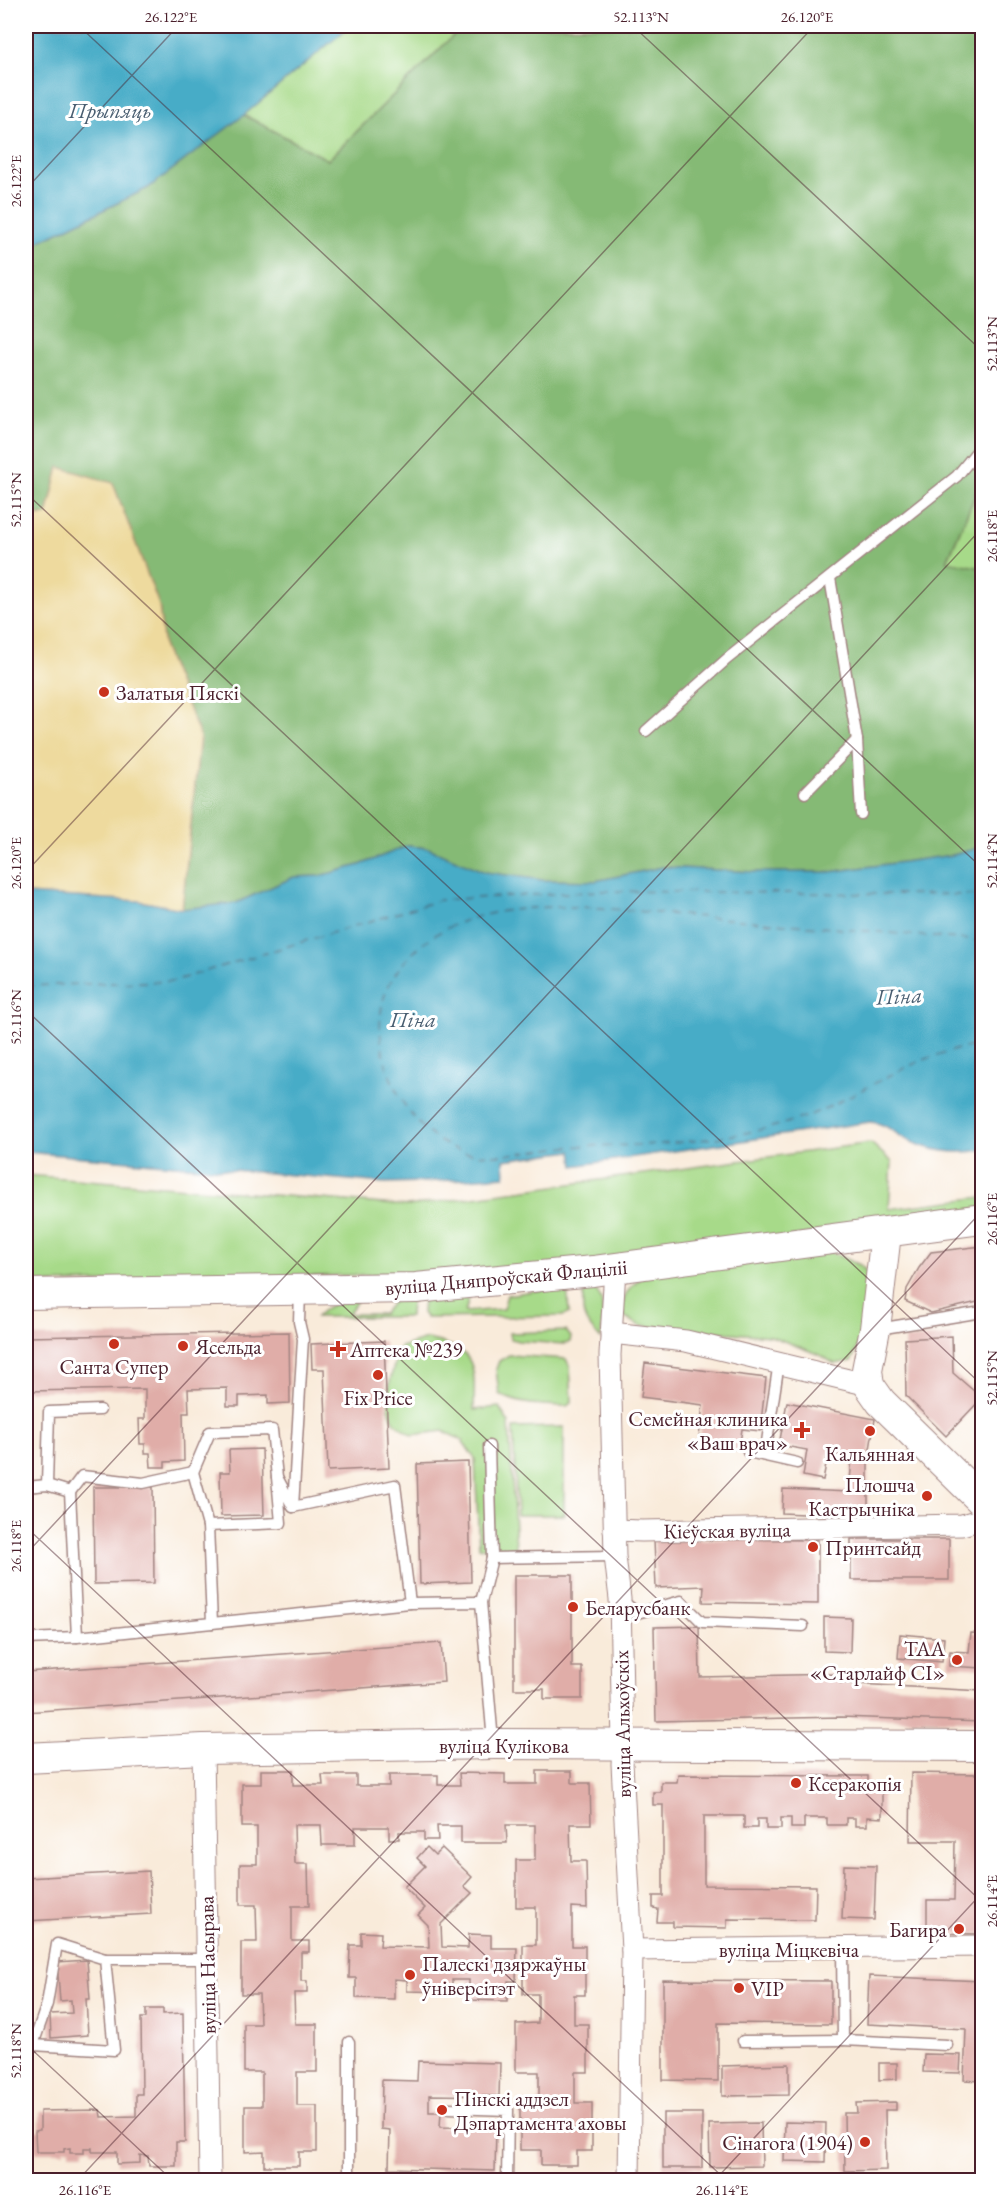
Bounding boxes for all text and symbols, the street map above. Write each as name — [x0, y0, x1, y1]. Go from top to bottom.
text: 26.122°E — [145, 7, 198, 26]
text: 52.113°N — [613, 7, 669, 26]
text: 26.120°E — [781, 7, 834, 26]
water label: Прыпяць — [68, 96, 151, 125]
text: 26.122°E — [6, 154, 25, 207]
text: 52.113°N — [982, 316, 1001, 372]
text: 52.115°N — [6, 472, 25, 528]
text: 26.118°E — [982, 509, 1001, 562]
place label: Залатыя Пяскі — [116, 679, 239, 706]
marker: Залатыя Пяскі — [97, 685, 111, 699]
text: 52.114°N — [982, 833, 1001, 889]
text: 26.120°E — [6, 836, 25, 889]
water label: Піна — [874, 980, 923, 1012]
text: 52.116°N — [6, 989, 25, 1045]
water label: Піна — [389, 1005, 436, 1034]
text: 26.116°E — [982, 1192, 1001, 1245]
street label: вуліца Дняпроўскай Флаціліі — [384, 1253, 628, 1301]
place label: Ясельда — [194, 1333, 262, 1360]
place label: Аптека №239 — [349, 1336, 463, 1363]
marker: Санта Супер — [107, 1337, 121, 1351]
marker: Ясельда — [176, 1339, 190, 1353]
marker: Аптека №239 — [331, 1342, 345, 1356]
text: 52.115°N — [982, 1350, 1001, 1406]
place label: Санта Супер — [59, 1353, 169, 1380]
marker: Fix Price — [371, 1368, 385, 1382]
place label: Fix Price — [343, 1384, 413, 1411]
place label: Семейная клиника «Ваш врач» — [628, 1405, 789, 1456]
marker: Семейная клиника «Ваш врач» — [793, 1421, 811, 1439]
marker: Кальянная — [863, 1424, 877, 1438]
place label: Кальянная — [825, 1440, 915, 1467]
place label: Плошча Кастрычніка — [808, 1471, 916, 1522]
marker: Плошча Кастрычніка — [920, 1489, 934, 1503]
street label: Кіеўская вуліца — [663, 1515, 792, 1545]
text: 26.118°E — [6, 1519, 25, 1572]
place label: Принтсайд — [825, 1534, 922, 1561]
marker: Принтсайд — [806, 1540, 820, 1554]
place label: Беларусбанк — [585, 1594, 690, 1621]
marker: Беларусбанк — [566, 1600, 580, 1614]
place label: ТАА «Старлайф СІ» — [810, 1635, 945, 1686]
street label: вуліца Альхоўскіх — [607, 1650, 637, 1798]
marker: ТАА «Старлайф СІ» — [950, 1653, 964, 1667]
street label: вуліца Кулікова — [439, 1732, 570, 1759]
place label: Ксеракопія — [808, 1770, 902, 1797]
marker: Ксеракопія — [789, 1776, 803, 1790]
text: 26.114°E — [982, 1874, 1001, 1927]
street label: вуліца Насырава — [192, 1895, 222, 2034]
place label: Багира — [889, 1916, 948, 1943]
marker: Багира — [952, 1922, 966, 1936]
street label: вуліца Міцкевіча — [719, 1936, 860, 1963]
place label: Палескі дзяржаўны ўніверсітэт — [422, 1950, 586, 2001]
marker: Палескі дзяржаўны ўніверсітэт — [403, 1968, 417, 1982]
place label: VIP — [751, 1975, 784, 2002]
marker: VIP — [732, 1981, 746, 1995]
text: 52.118°N — [6, 2023, 25, 2079]
place label: Пінскі аддзел Дэпартамента аховы — [454, 2085, 627, 2136]
marker: Пінскі аддзел Дэпартамента аховы — [435, 2103, 449, 2117]
place label: Сінагога (1904) — [722, 2129, 853, 2156]
marker: Сінагога (1904) — [858, 2135, 872, 2149]
text: 26.116°E — [59, 2180, 112, 2199]
text: 26.114°E — [696, 2180, 749, 2199]

